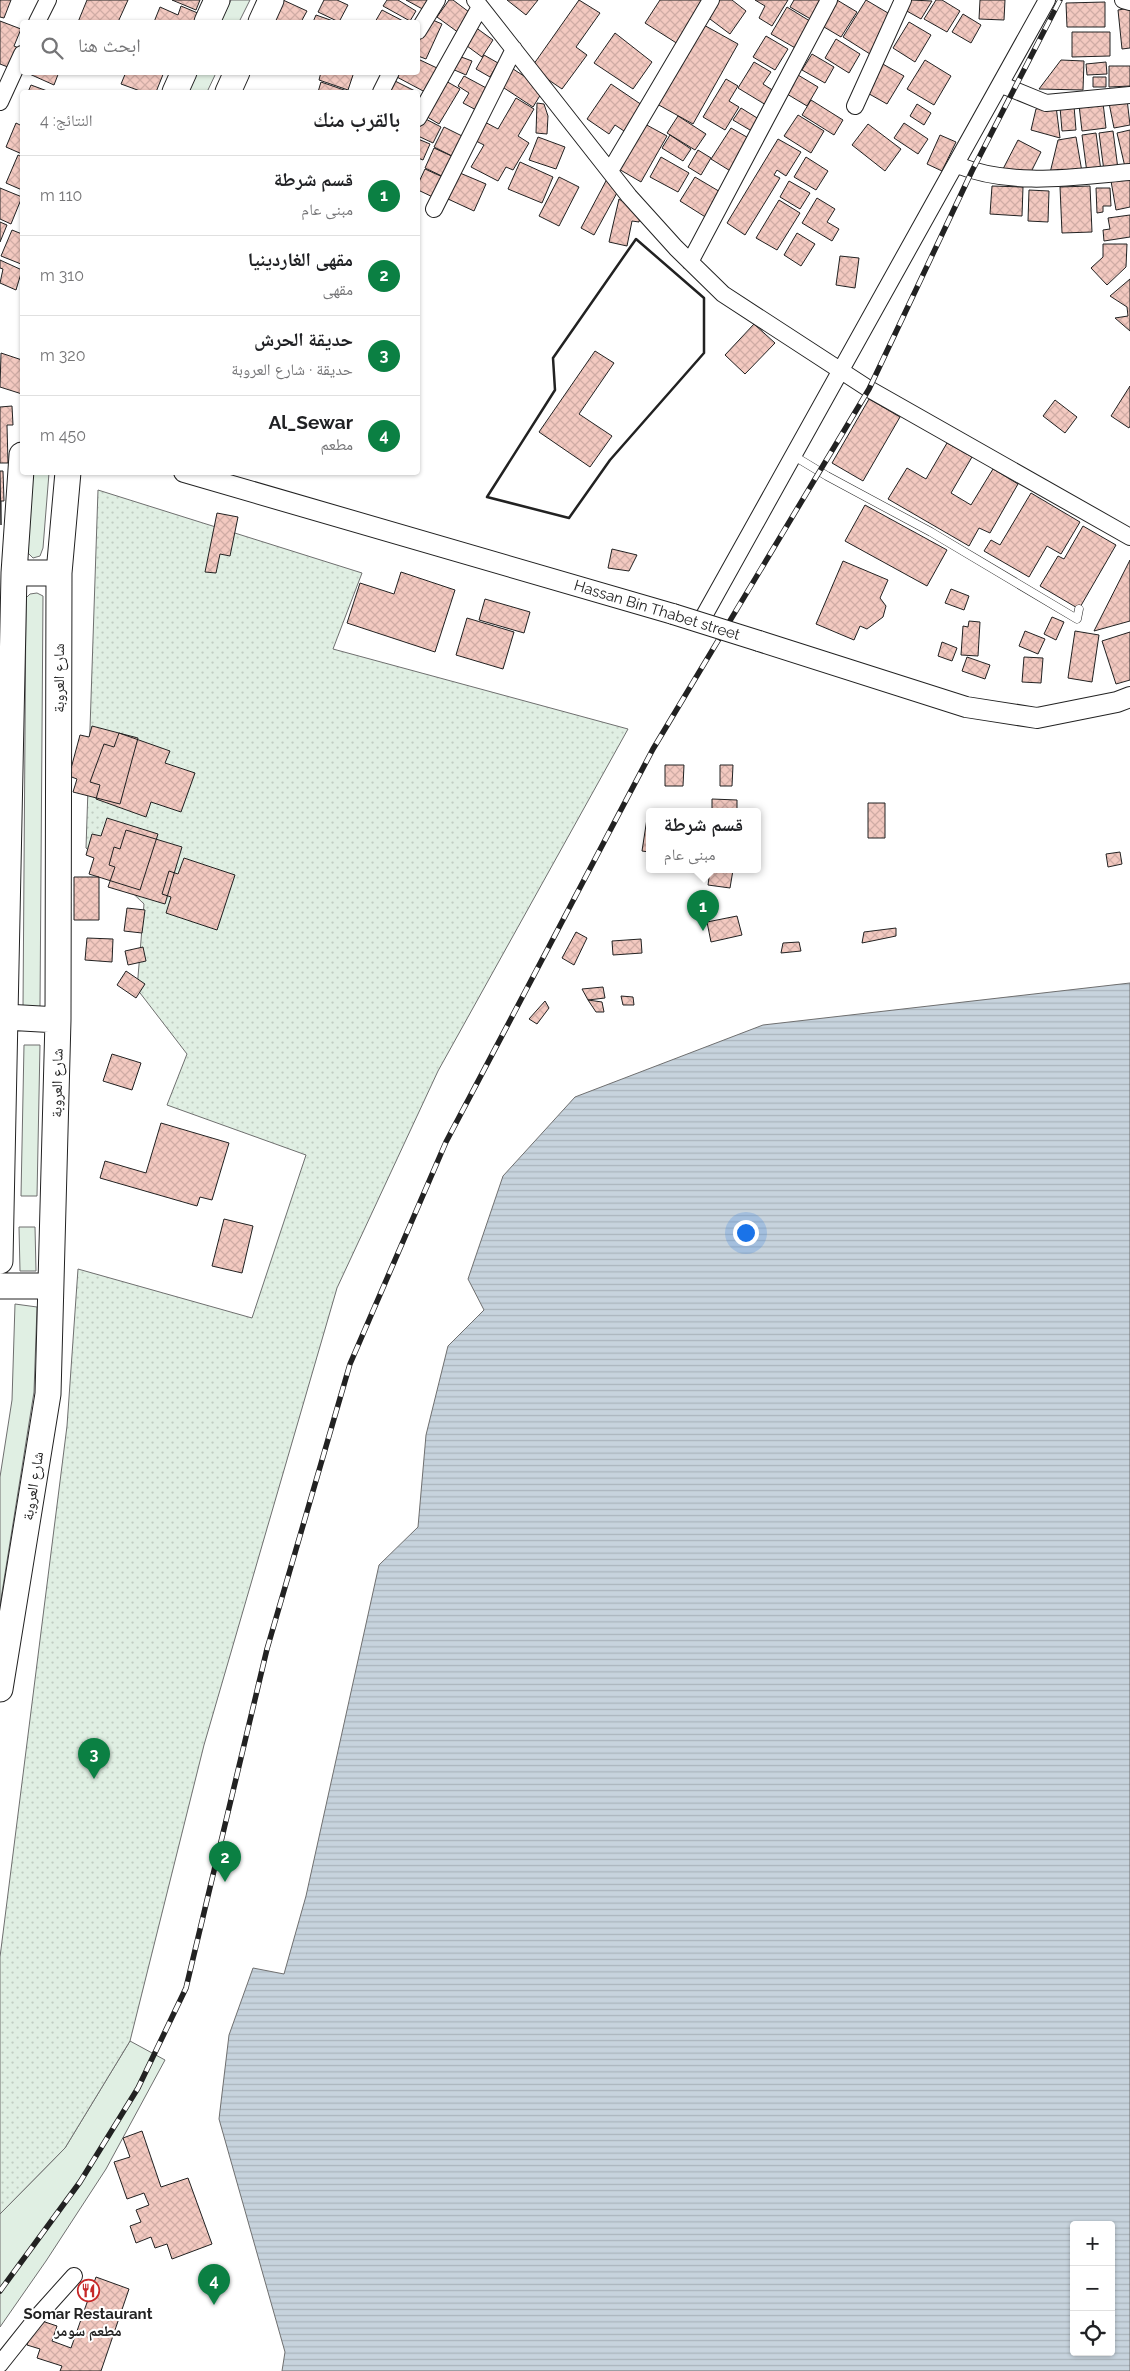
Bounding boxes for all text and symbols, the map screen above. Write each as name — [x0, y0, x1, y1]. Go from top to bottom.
search box — [20, 20, 420, 75]
icon: search — [38, 34, 66, 62]
text: ابحث هنا — [78, 34, 141, 56]
text: بالقرب منك — [313, 107, 400, 132]
text: النتائج: 4 — [40, 111, 93, 130]
text: قسم شرطة — [274, 168, 353, 190]
text: 110 m — [40, 186, 82, 205]
text: 1 — [380, 186, 388, 205]
text: مبنى عام — [301, 200, 353, 219]
text: مقهى الغاردينيا — [248, 248, 353, 270]
text: 310 m — [40, 266, 84, 285]
text: 2 — [379, 266, 389, 285]
text: مقهى — [322, 280, 353, 299]
text: حديقة الحرش — [254, 328, 353, 350]
text: 320 m — [40, 346, 86, 365]
text: 3 — [380, 346, 388, 365]
text: حديقة · شارع العروبة — [231, 360, 353, 379]
text: Al_Sewar — [269, 411, 353, 433]
text: 450 m — [40, 426, 86, 445]
text: 4 — [379, 426, 389, 445]
text: مطعم — [321, 435, 353, 454]
street label: Hassan Bin Thabet street — [572, 576, 742, 644]
street label: شارع العروبة — [50, 643, 69, 713]
popup — [646, 808, 761, 873]
text: قسم شرطة — [664, 813, 743, 835]
text: مبنى عام — [664, 845, 716, 864]
pin: 1 — [687, 890, 719, 931]
street label: شارع العروبة — [47, 1048, 68, 1118]
your location — [733, 1220, 759, 1246]
street label: شارع العروبة — [19, 1450, 48, 1522]
pin: 3 — [78, 1738, 110, 1779]
pin: 2 — [209, 1841, 241, 1882]
map controls — [1070, 2221, 1115, 2356]
button: + — [1070, 2221, 1115, 2266]
pin: 4 — [198, 2264, 230, 2305]
button: − — [1070, 2266, 1115, 2311]
restaurant icon: Somar Restaurant مطعم سومر — [76, 2279, 100, 2303]
place label: Somar Restaurant مطعم سومر — [24, 2305, 153, 2341]
button: locate — [1070, 2311, 1115, 2356]

